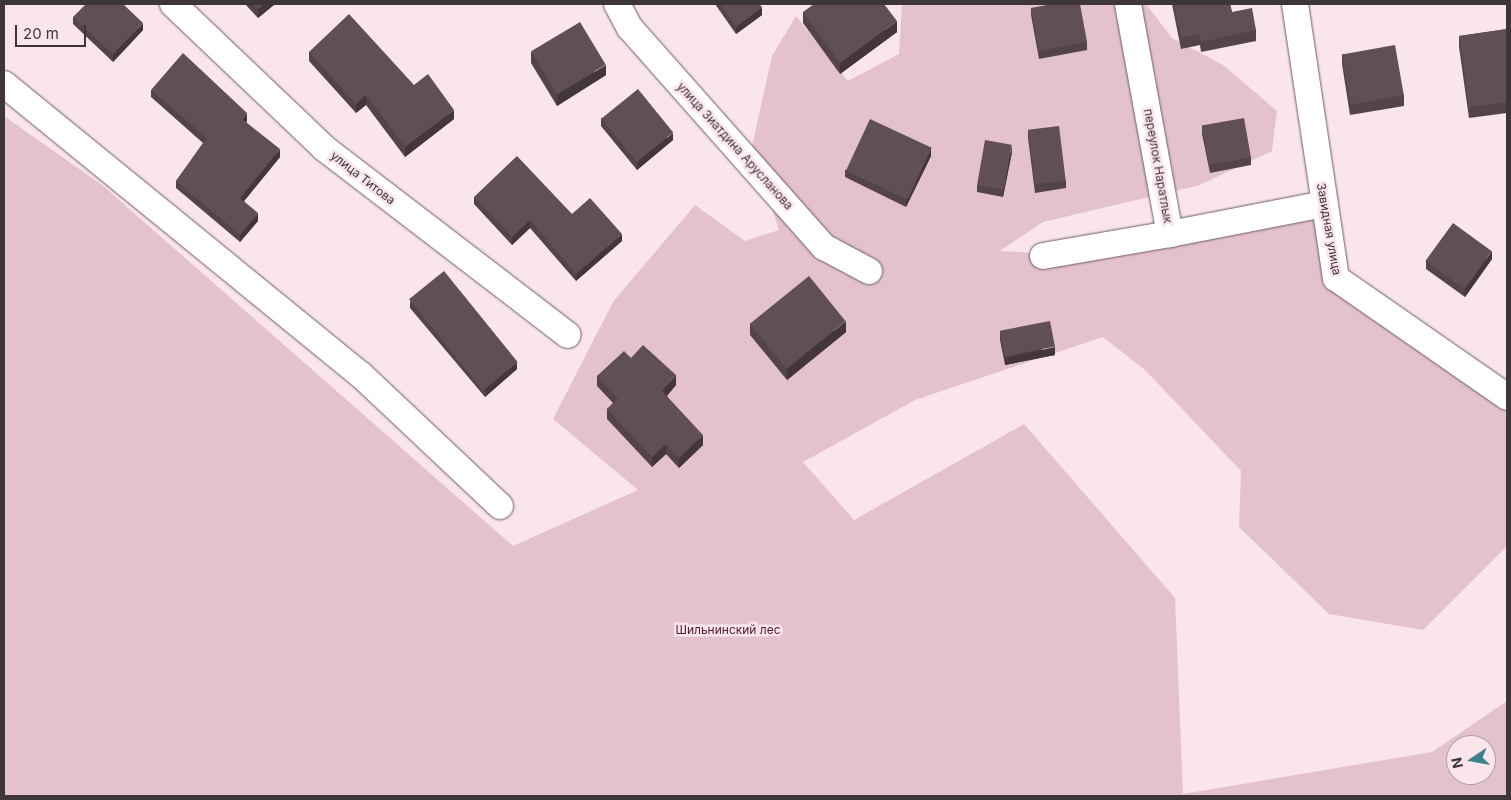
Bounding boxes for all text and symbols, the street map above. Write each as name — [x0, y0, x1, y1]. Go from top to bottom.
scale bar — [18, 15, 89, 47]
text: 20 m — [23, 24, 59, 43]
street label: улица Зиатдина Арусланова — [674, 79, 796, 213]
street label: переулок Наратлык — [1141, 108, 1175, 224]
street label: улица Титова — [328, 148, 398, 208]
street label: Завидная улица — [1314, 182, 1344, 276]
park label: Шильнинский лес — [675, 623, 781, 637]
north arrow — [1446, 735, 1496, 785]
text: N — [1447, 756, 1466, 770]

